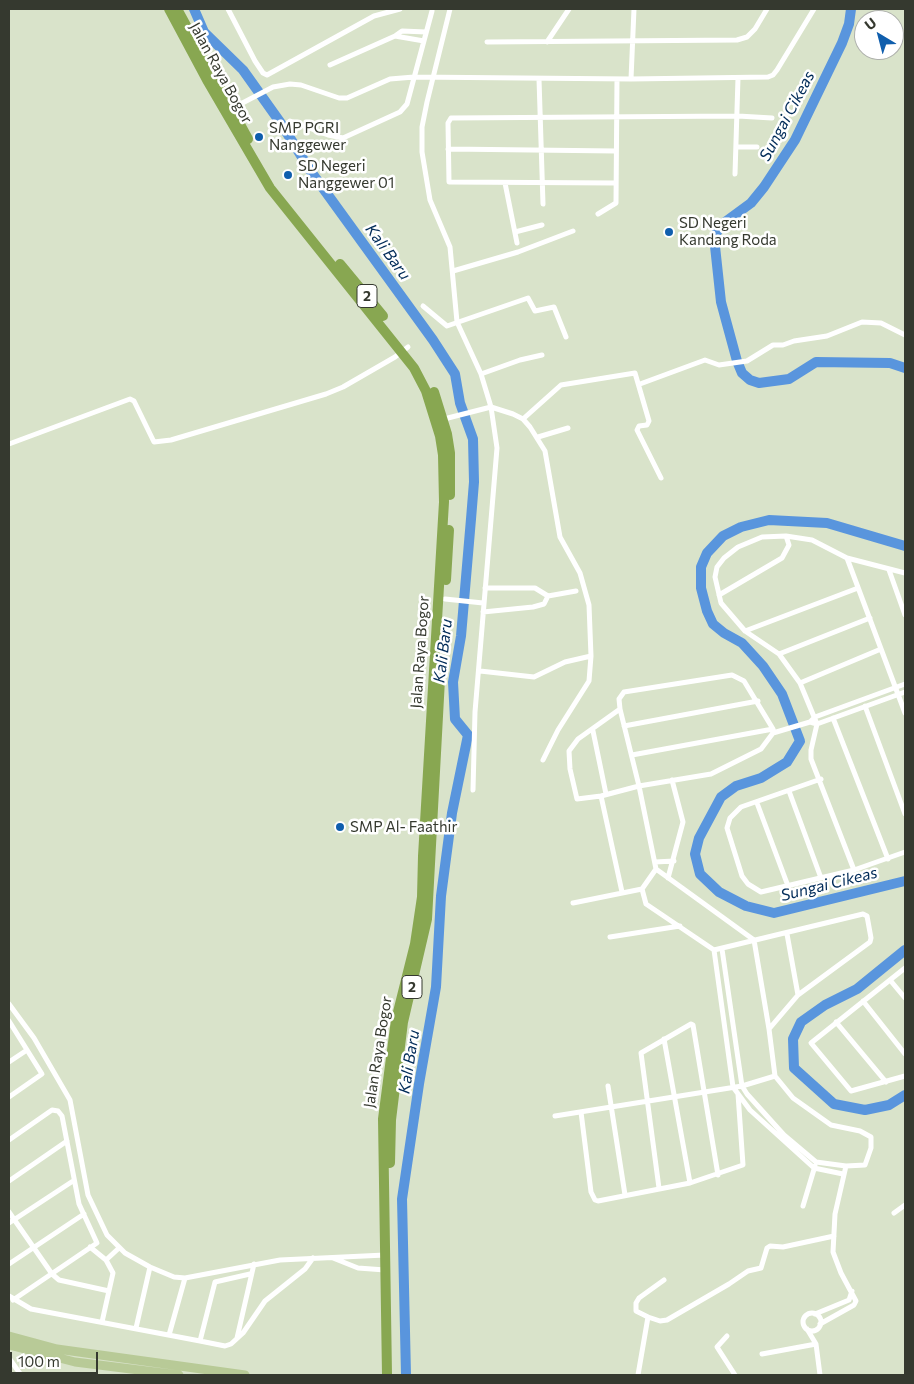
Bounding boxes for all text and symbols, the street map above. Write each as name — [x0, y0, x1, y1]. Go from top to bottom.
north arrow — [854, 10, 904, 60]
text: U — [861, 14, 879, 33]
street label: Jalan Raya Bogor — [186, 19, 256, 127]
water label: Sungai Cikeas — [755, 68, 819, 164]
place label: SMP PGRI Nanggewer — [269, 119, 346, 154]
marker: SMP PGRI Nanggewer — [253, 131, 265, 143]
place label: SD Negeri Nanggewer 01 — [298, 157, 394, 192]
marker: SD Negeri Nanggewer 01 — [282, 169, 294, 181]
place label: SD Negeri Kandang Roda — [679, 214, 777, 249]
water label: Kali Baru — [361, 220, 415, 284]
marker: SD Negeri Kandang Roda — [663, 226, 675, 238]
road number: 2 — [357, 284, 377, 308]
street label: Jalan Raya Bogor — [407, 595, 433, 709]
water label: Kali Baru — [430, 618, 456, 684]
place label: SMP Al- Faathir — [350, 818, 457, 836]
marker: SMP Al- Faathir — [334, 821, 346, 833]
water label: Sungai Cikeas — [779, 863, 879, 905]
road number: 2 — [402, 976, 422, 999]
street label: Jalan Raya Bogor — [360, 995, 396, 1109]
water label: Kali Baru — [394, 1029, 424, 1095]
scale bar — [12, 1342, 100, 1374]
text: 100 m — [18, 1352, 60, 1370]

